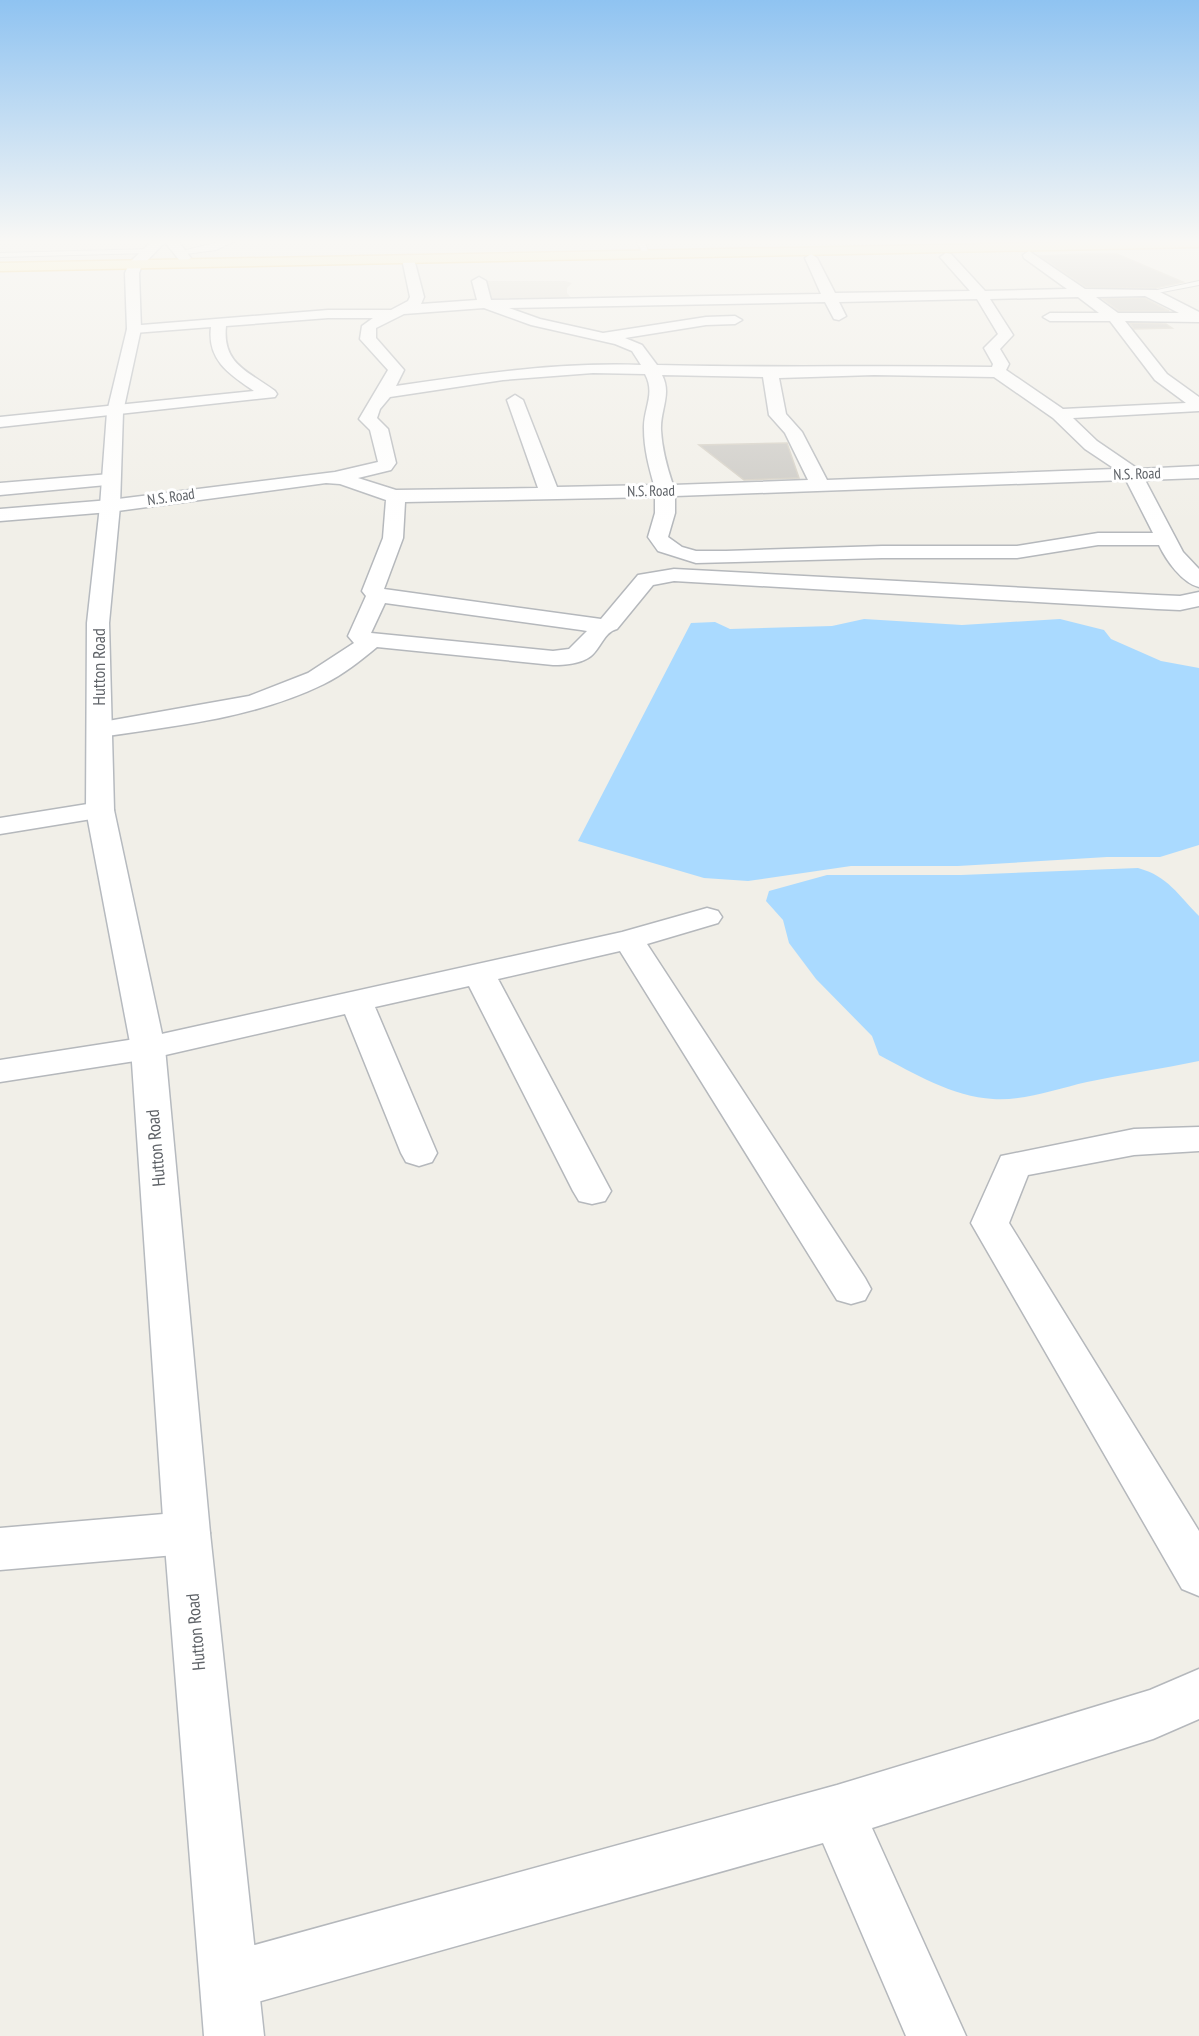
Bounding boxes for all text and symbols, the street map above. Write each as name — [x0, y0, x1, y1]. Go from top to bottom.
street label: N.S. Road — [1113, 463, 1161, 484]
street label: N.S. Road — [627, 481, 675, 500]
street label: N.S. Road — [146, 484, 196, 509]
street label: Hutton Road — [87, 628, 110, 706]
street label: Hutton Road — [141, 1108, 170, 1188]
street label: Hutton Road — [181, 1592, 210, 1672]

